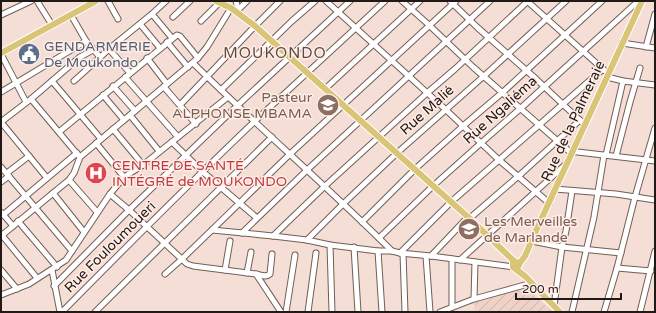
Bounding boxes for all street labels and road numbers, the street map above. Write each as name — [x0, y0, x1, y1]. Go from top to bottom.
street label: Rue de la Palmeraie — [538, 58, 608, 184]
street label: Rue Ngaliéma — [460, 72, 540, 148]
street label: Rue Malié — [397, 81, 457, 139]
street label: Rue Fouloumoueri — [61, 198, 159, 296]

